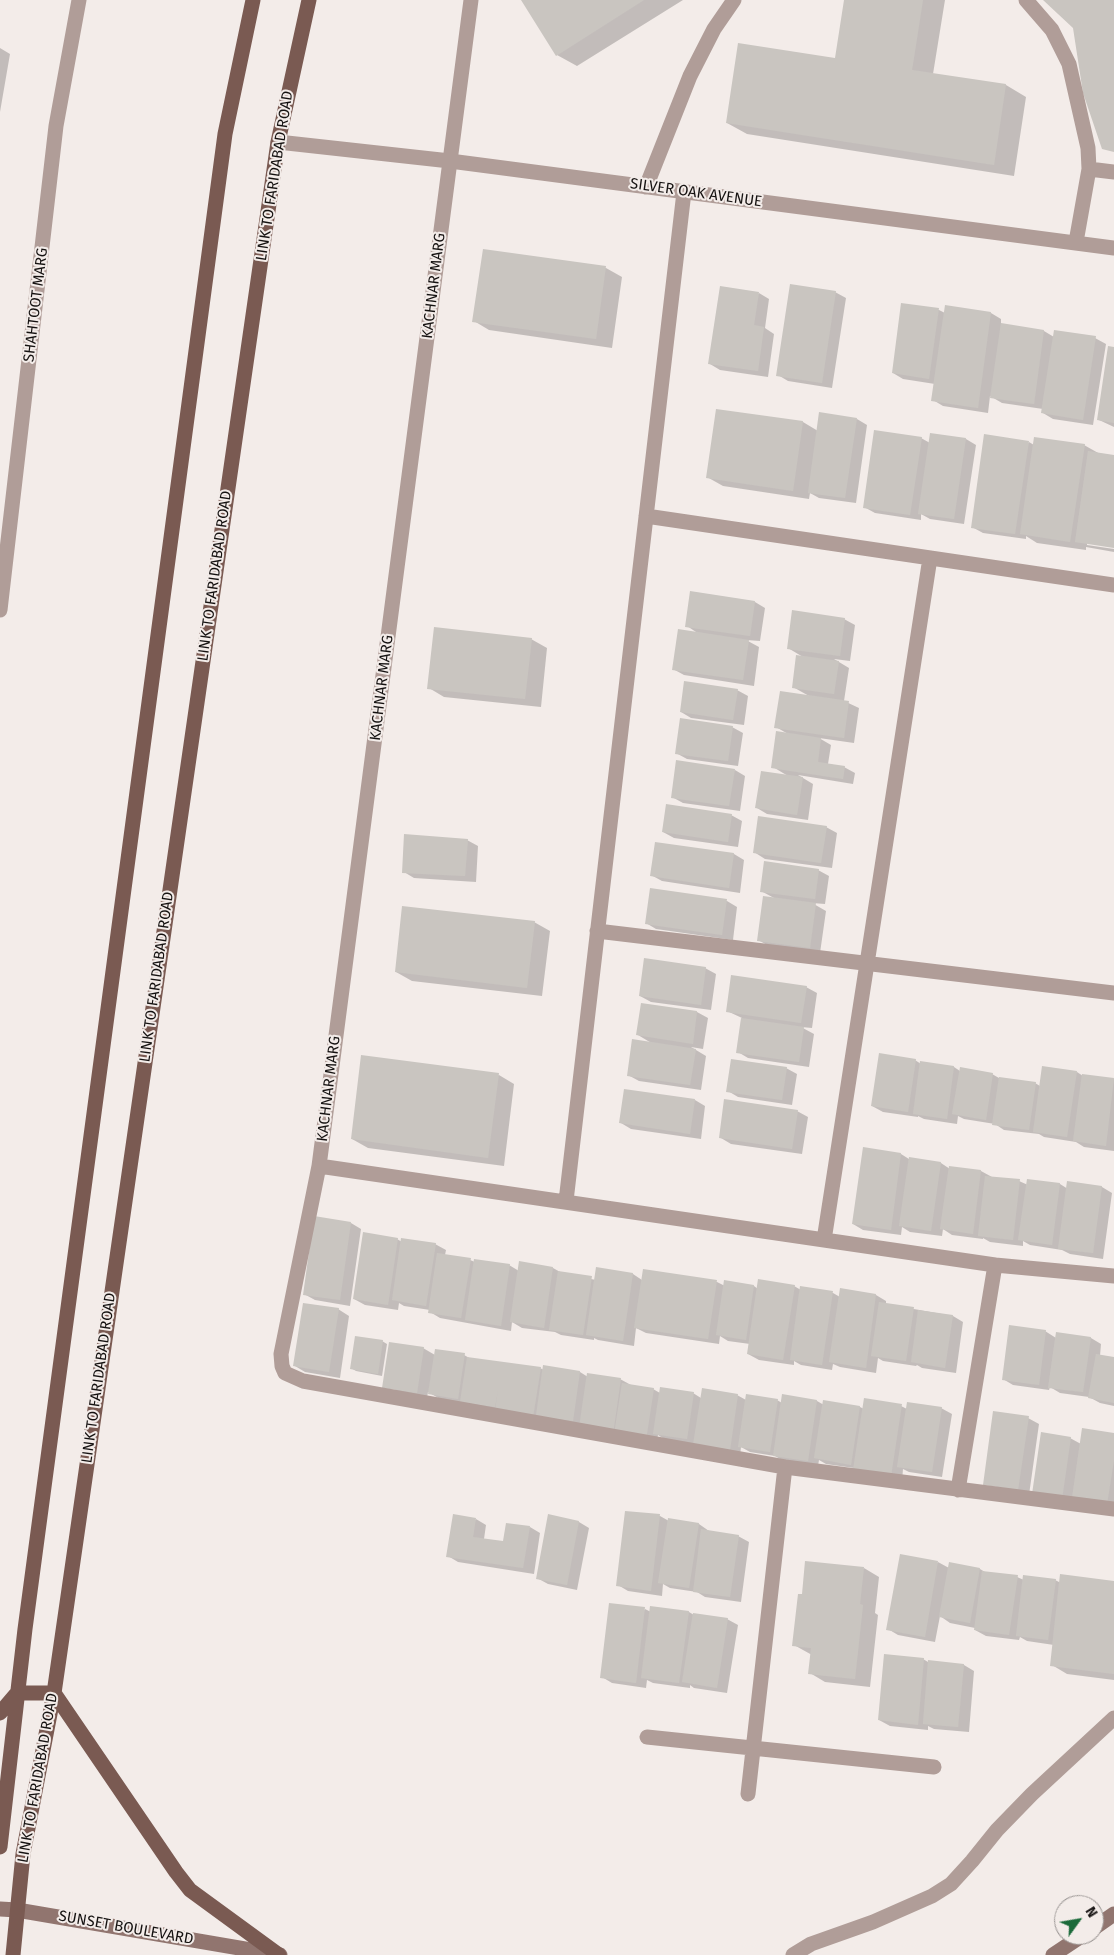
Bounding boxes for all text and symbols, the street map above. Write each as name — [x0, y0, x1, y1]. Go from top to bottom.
street label: LINK TO FARIDABAD ROAD — [253, 90, 297, 262]
street label: SILVER OAK AVENUE — [629, 175, 763, 211]
street label: KACHNAR MARG — [419, 232, 449, 340]
street label: SHAHTOOT MARG — [20, 247, 52, 363]
street label: LINK TO FARIDABAD ROAD — [194, 490, 236, 662]
street label: KACHNAR MARG — [367, 634, 397, 742]
street label: LINK TO FARIDABAD ROAD — [136, 891, 178, 1063]
street label: KACHNAR MARG — [314, 1035, 344, 1143]
street label: LINK TO FARIDABAD ROAD — [78, 1292, 120, 1464]
street label: LINK TO FARIDABAD ROAD — [14, 1692, 62, 1864]
north arrow — [1054, 1895, 1104, 1945]
text: N — [1082, 1904, 1101, 1921]
street label: SUNSET BOULEVARD — [57, 1907, 195, 1949]

